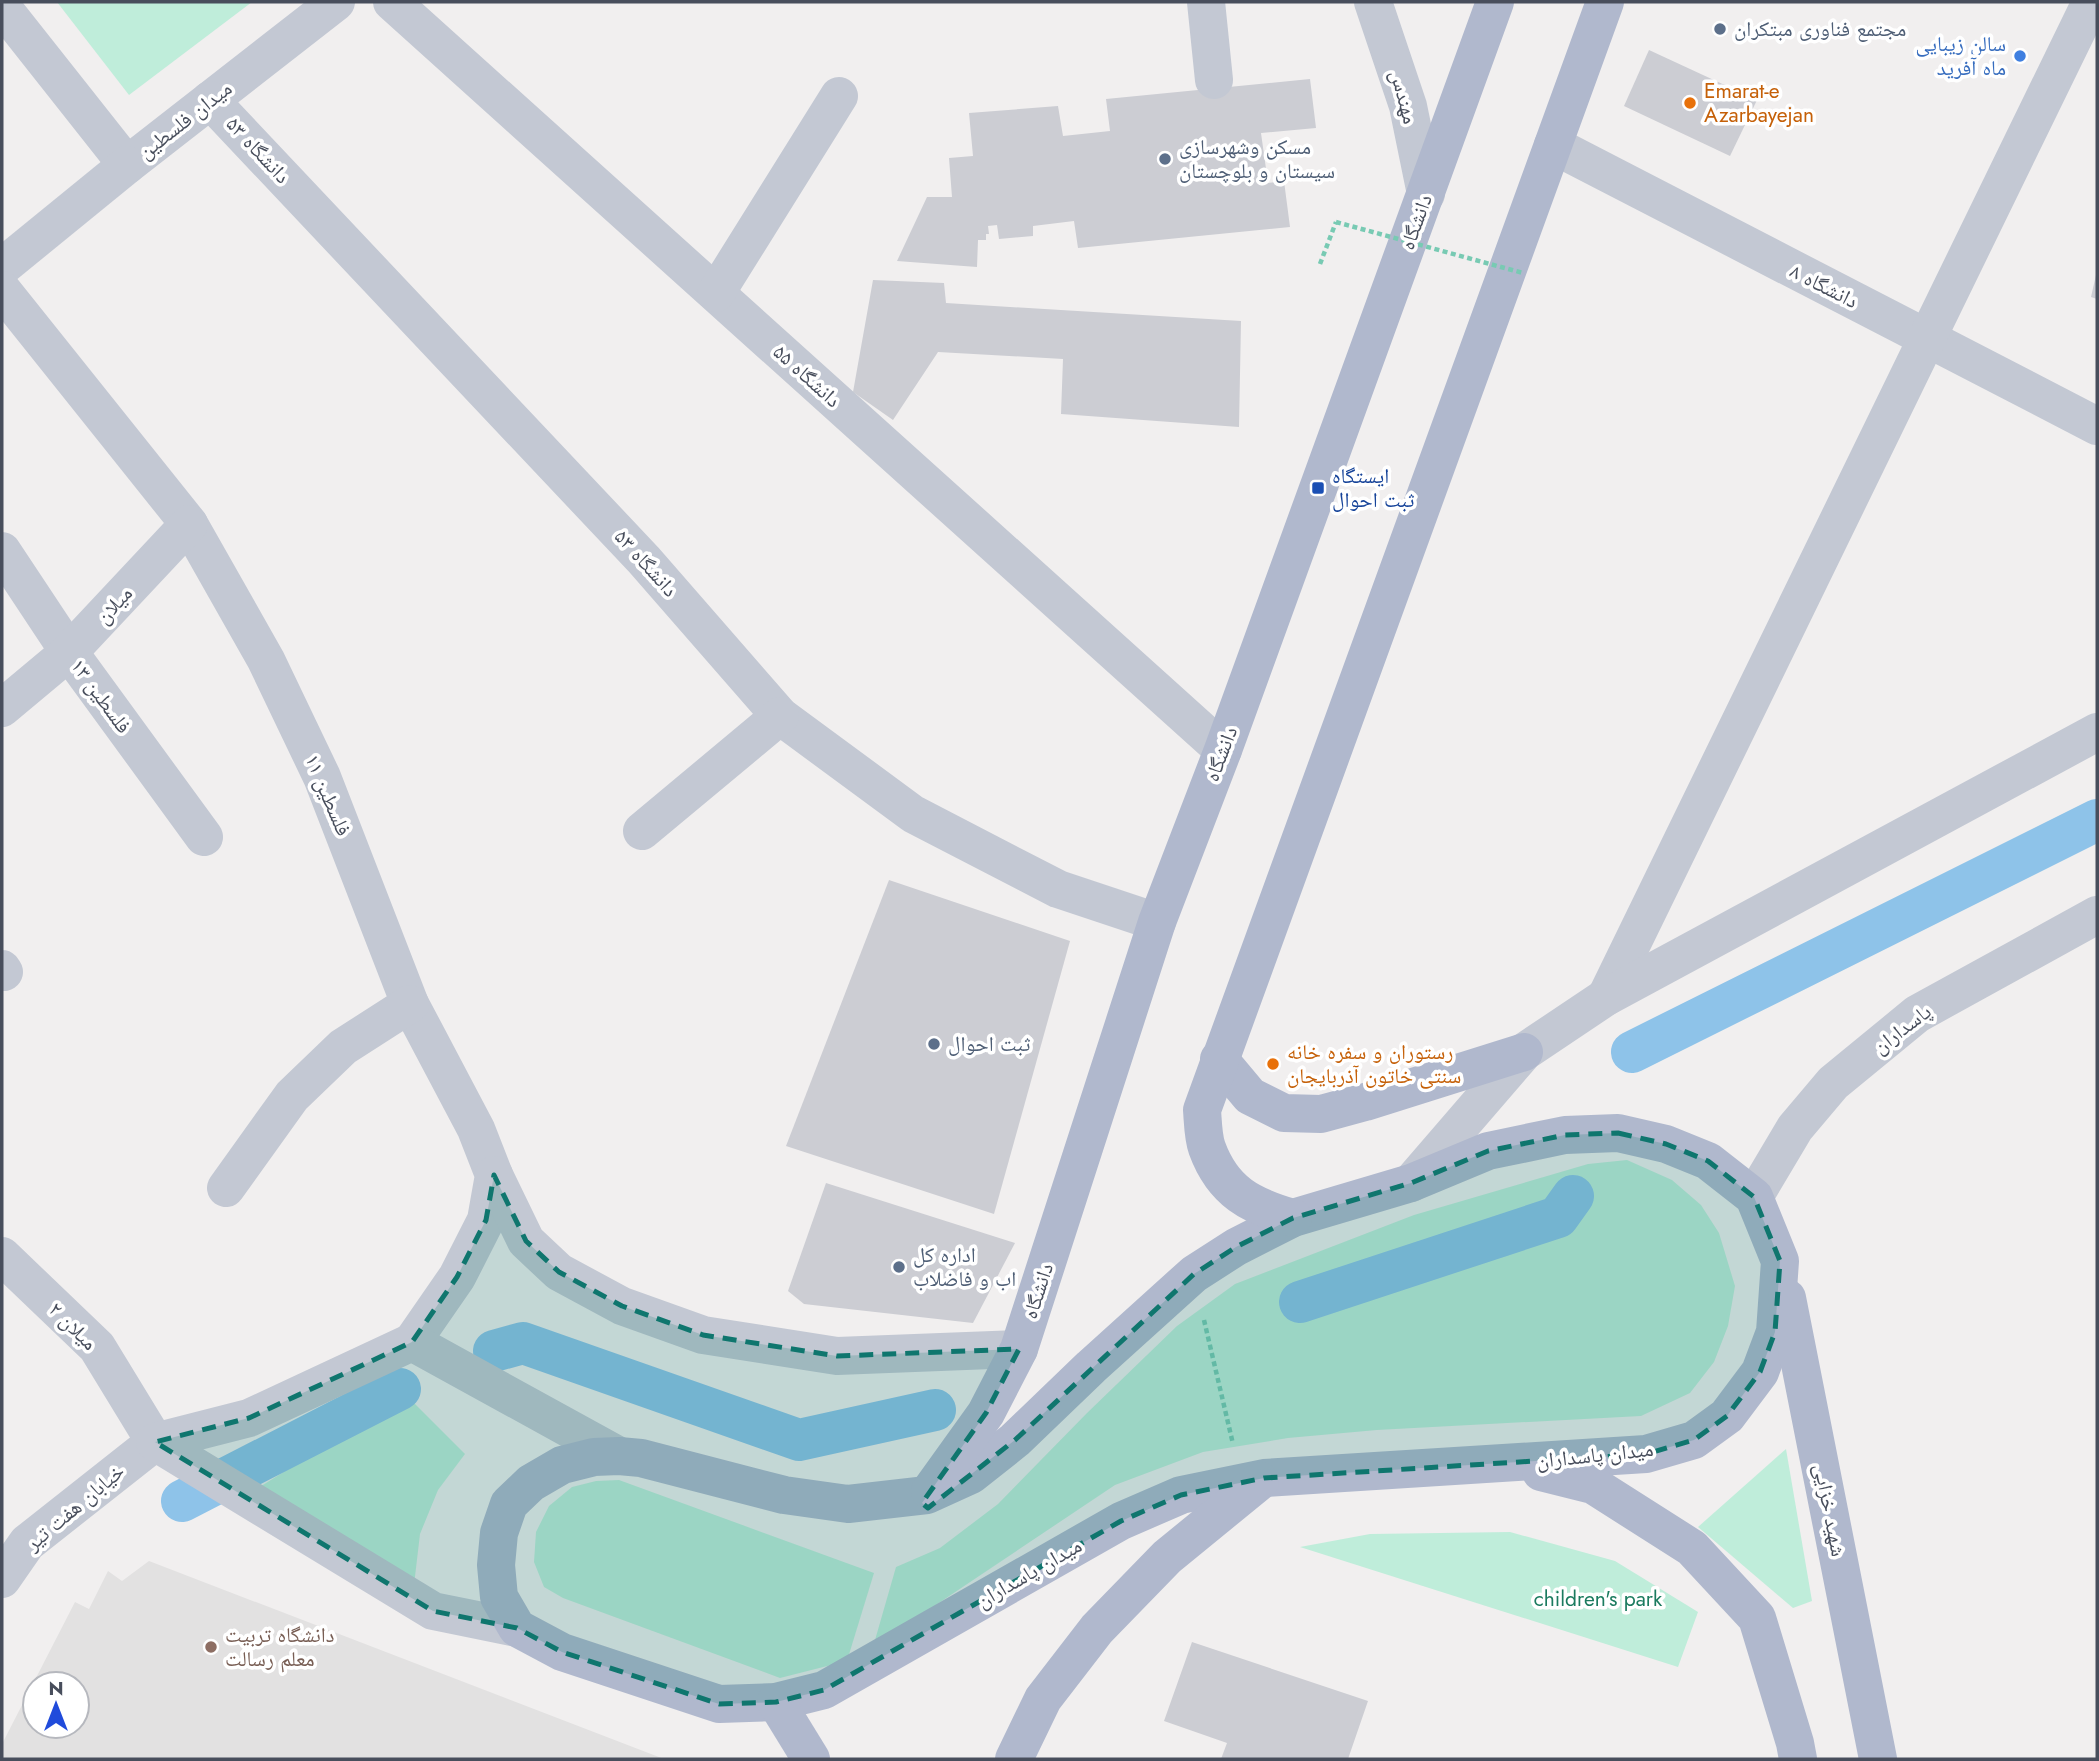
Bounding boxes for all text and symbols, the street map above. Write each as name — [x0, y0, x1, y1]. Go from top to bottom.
place label: مجتمع فناوری مبتکران — [1734, 14, 1906, 44]
marker: مجتمع فناوری مبتکران — [1712, 21, 1728, 37]
place label: سالن زیبایی ماه آفرید — [1915, 29, 2006, 83]
marker: سالن زیبایی ماه آفرید — [2012, 48, 2028, 64]
street label: مهندس — [1382, 67, 1426, 127]
street label: میدان فلسطین — [132, 74, 238, 166]
place label: Emarat-e Azarbayejan — [1704, 76, 1814, 130]
marker: Emarat-e Azarbayejan — [1682, 95, 1698, 111]
street label: دانشگاه ۵۳ — [219, 110, 297, 190]
place label: مسکن وشهرسازی سیستان و بلوچستان — [1179, 132, 1335, 186]
marker: مسکن وشهرسازی سیستان و بلوچستان — [1157, 151, 1173, 167]
street label: دانشگاه — [1392, 190, 1440, 254]
street label: دانشگاه ۸ — [1785, 256, 1863, 316]
street label: دانشگاه ۵۵ — [766, 337, 848, 415]
place label: ایستگاه ثبت احوال — [1332, 461, 1415, 515]
marker: ایستگاه ثبت احوال — [1310, 480, 1326, 496]
street label: دانشگاه ۵۳ — [607, 522, 685, 604]
street label: میلان — [89, 579, 139, 631]
street label: فلسطین ۱۳ — [64, 652, 138, 740]
street label: دانشگاه — [1197, 722, 1245, 786]
street label: فلسطین ۱۱ — [297, 750, 359, 840]
street label: پاسداران — [1866, 997, 1938, 1061]
place label: ثبت احوال — [948, 1029, 1031, 1059]
marker: ثبت احوال — [926, 1036, 942, 1052]
place label: رستوران و سفره خانه سنتی خاتون آذربایجان — [1287, 1037, 1461, 1091]
marker: رستوران و سفره خانه سنتی خاتون آذربایجان — [1265, 1056, 1281, 1072]
place label: اداره کل اب و فاضلاب — [913, 1240, 1016, 1294]
marker: اداره کل اب و فاضلاب — [891, 1259, 907, 1275]
street label: دانشگاه — [1015, 1259, 1061, 1323]
street label: میلان ۲ — [42, 1295, 104, 1357]
street label: میدان پاسداران — [1535, 1434, 1655, 1476]
street label: خیابان هفت تیر — [18, 1456, 131, 1558]
street label: شهید خزایی — [1806, 1461, 1854, 1559]
street label: میدان پاسداران — [971, 1531, 1087, 1615]
park label: children's park — [1534, 1584, 1663, 1614]
place label: دانشگاه تربیت معلم رسالت — [225, 1620, 334, 1674]
marker: دانشگاه تربیت معلم رسالت — [203, 1639, 219, 1655]
north arrow — [21, 1670, 91, 1740]
text: N — [48, 1675, 64, 1702]

